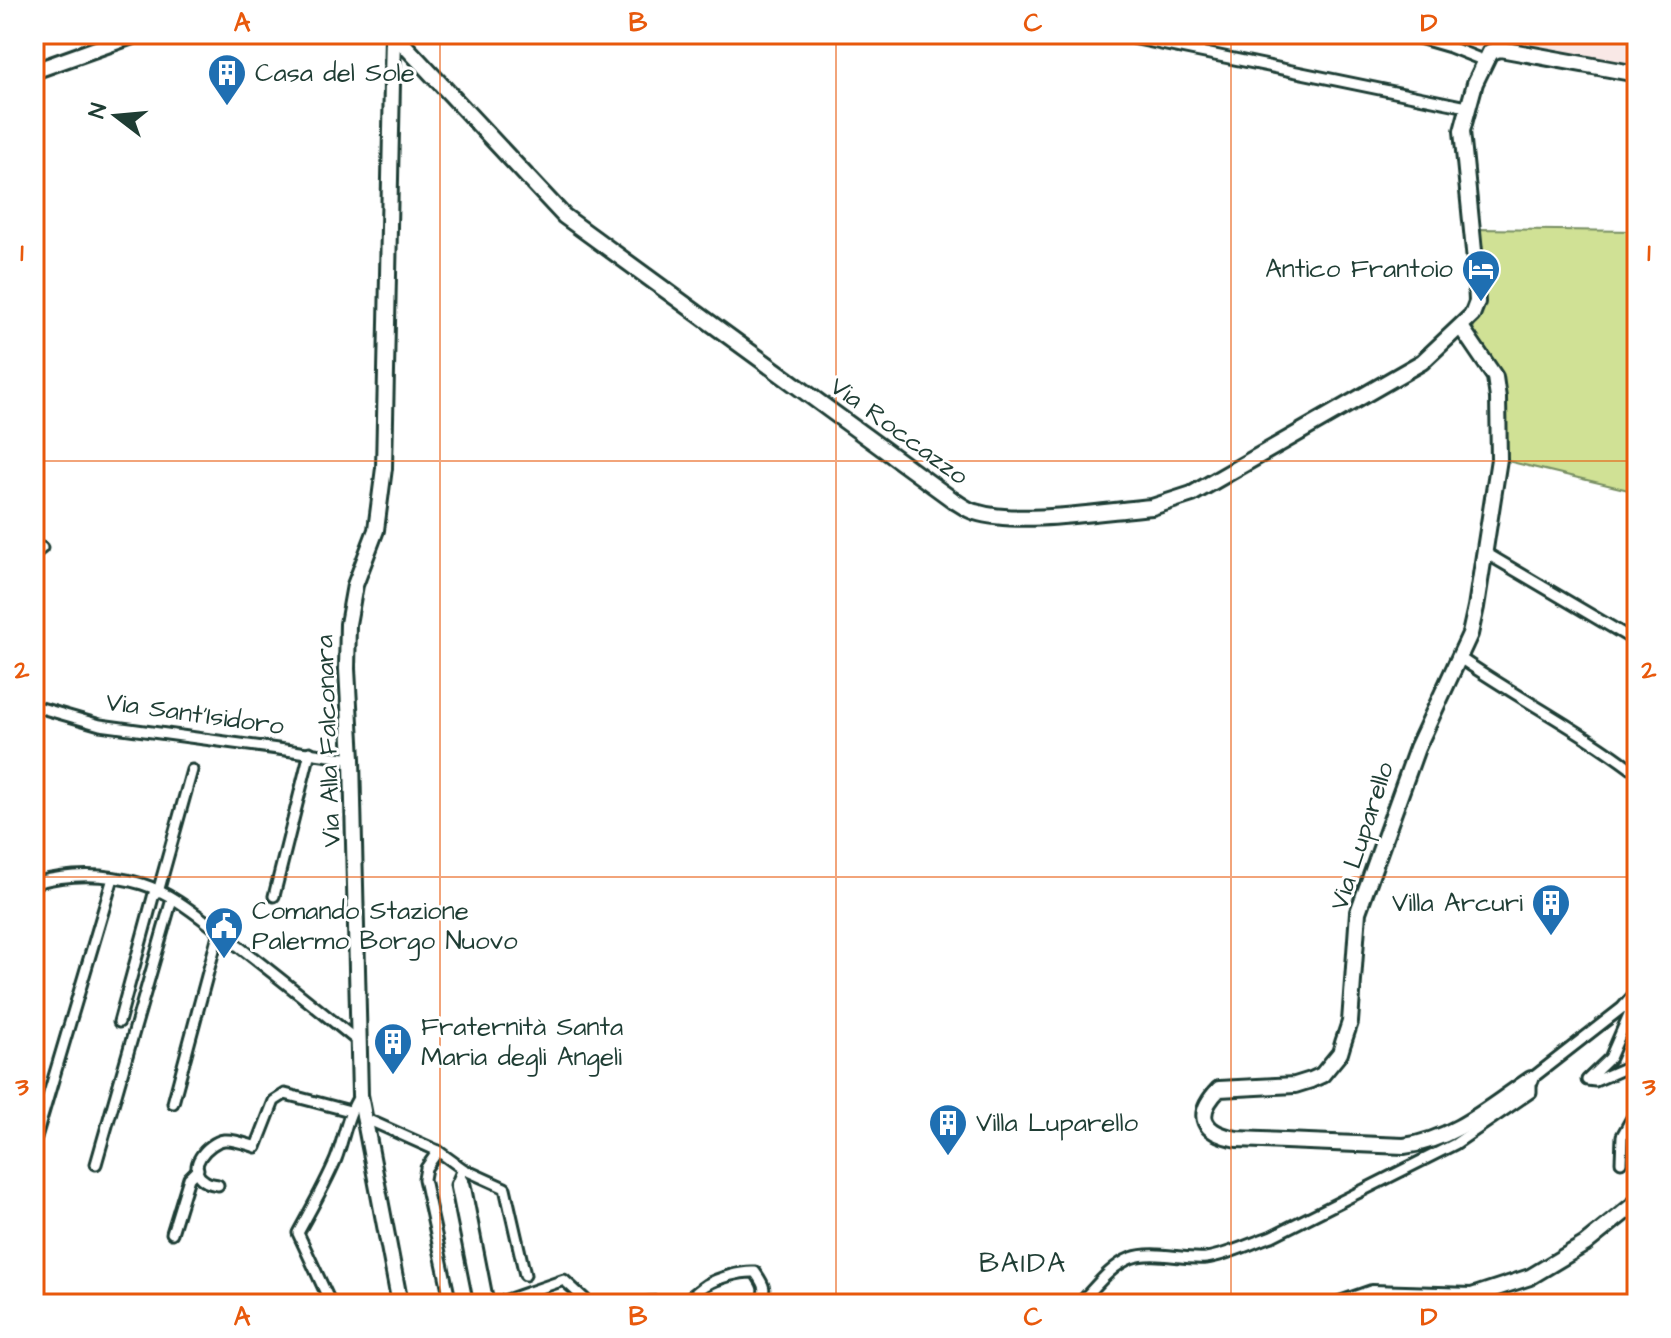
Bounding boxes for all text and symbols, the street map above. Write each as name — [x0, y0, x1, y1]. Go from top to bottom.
text: A — [234, 5, 251, 41]
text: B — [629, 5, 648, 41]
text: C — [1024, 5, 1043, 41]
text: D — [1421, 5, 1438, 41]
building icon: Casa del Sole — [206, 52, 248, 107]
place label: Casa del Sole — [255, 55, 415, 91]
north arrow — [76, 76, 156, 156]
text: N — [81, 100, 115, 122]
text: 1 — [20, 235, 24, 271]
text: 1 — [1647, 235, 1651, 271]
hotel icon: Antico Frantoio — [1460, 248, 1502, 303]
place label: Antico Frantoio — [1265, 251, 1453, 287]
street label: Via Roccazzo — [822, 368, 976, 494]
street label: Via Alla Falconara — [306, 634, 350, 848]
text: 2 — [14, 652, 30, 688]
text: 2 — [1641, 652, 1657, 688]
street label: Via Sant'Isidoro — [104, 684, 287, 744]
street label: Via Luparello — [1321, 757, 1403, 915]
building icon: Villa Arcuri — [1530, 882, 1572, 937]
place label: Villa Arcuri — [1392, 885, 1523, 921]
place label: Comando Stazione Palermo Borgo Nuovo — [252, 893, 518, 961]
public building icon: Comando Stazione Palermo Borgo Nuovo — [203, 905, 245, 960]
place label: Fraternità Santa Maria degli Angeli — [421, 1009, 623, 1077]
building icon: Fraternità Santa Maria degli Angeli — [372, 1021, 414, 1076]
text: 3 — [14, 1069, 29, 1105]
text: 3 — [1641, 1069, 1656, 1105]
building icon: Villa Luparello — [927, 1102, 969, 1157]
place label: Villa Luparello — [976, 1105, 1139, 1141]
district label: BAIDA — [979, 1244, 1067, 1283]
text: A — [234, 1299, 251, 1335]
text: B — [629, 1299, 648, 1335]
text: C — [1024, 1299, 1043, 1335]
text: D — [1421, 1299, 1438, 1335]

